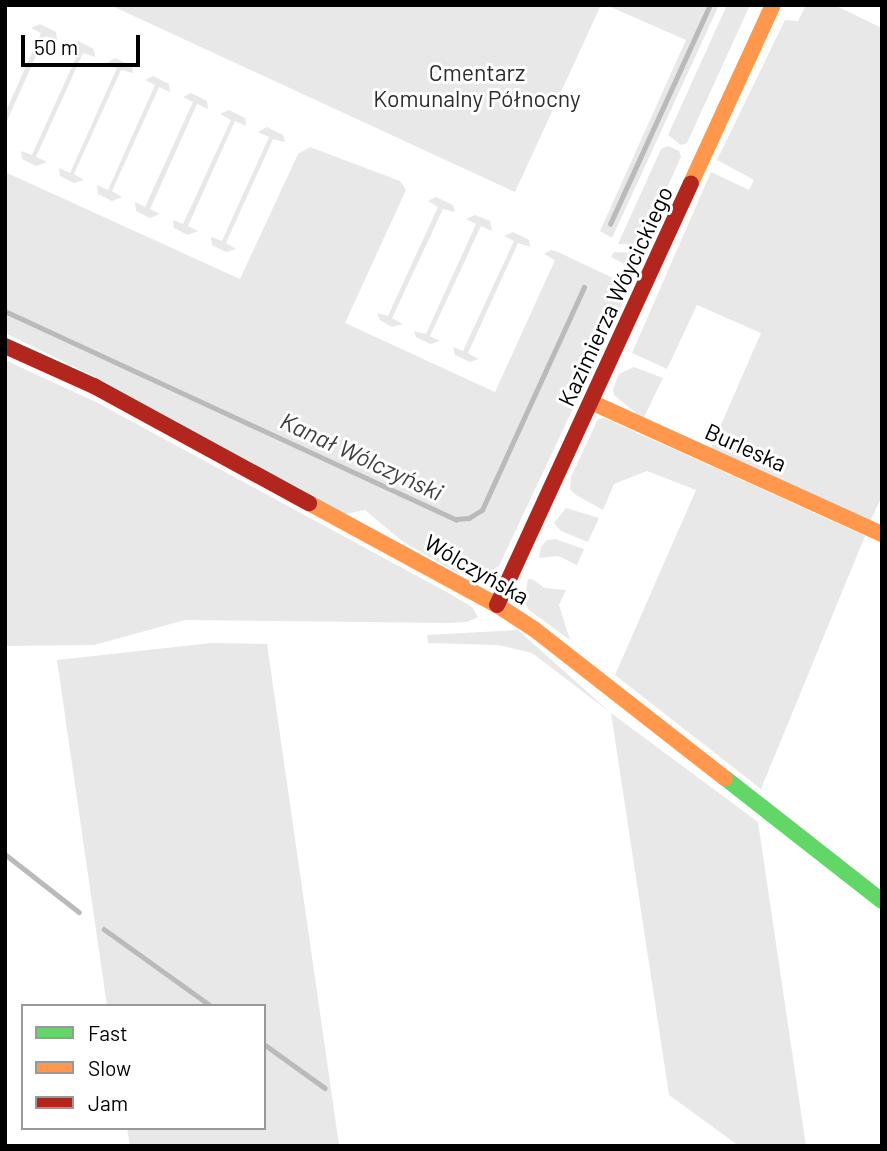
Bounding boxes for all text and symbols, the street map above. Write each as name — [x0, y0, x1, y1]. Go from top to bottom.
scale bar — [24, 21, 144, 65]
text: 50 m — [34, 34, 78, 59]
park label: Cmentarz Komunalny Północny — [373, 58, 581, 112]
street label: Kazimierza Wóycickiego — [552, 182, 678, 410]
water label: Kanał Wólczyński — [276, 406, 448, 506]
street label: Burleska — [701, 417, 791, 477]
street label: Wólczyńska — [420, 528, 534, 610]
legend — [21, 1004, 266, 1130]
text: Fast — [88, 1020, 128, 1045]
text: Slow — [88, 1055, 131, 1080]
text: Jam — [88, 1090, 128, 1115]

